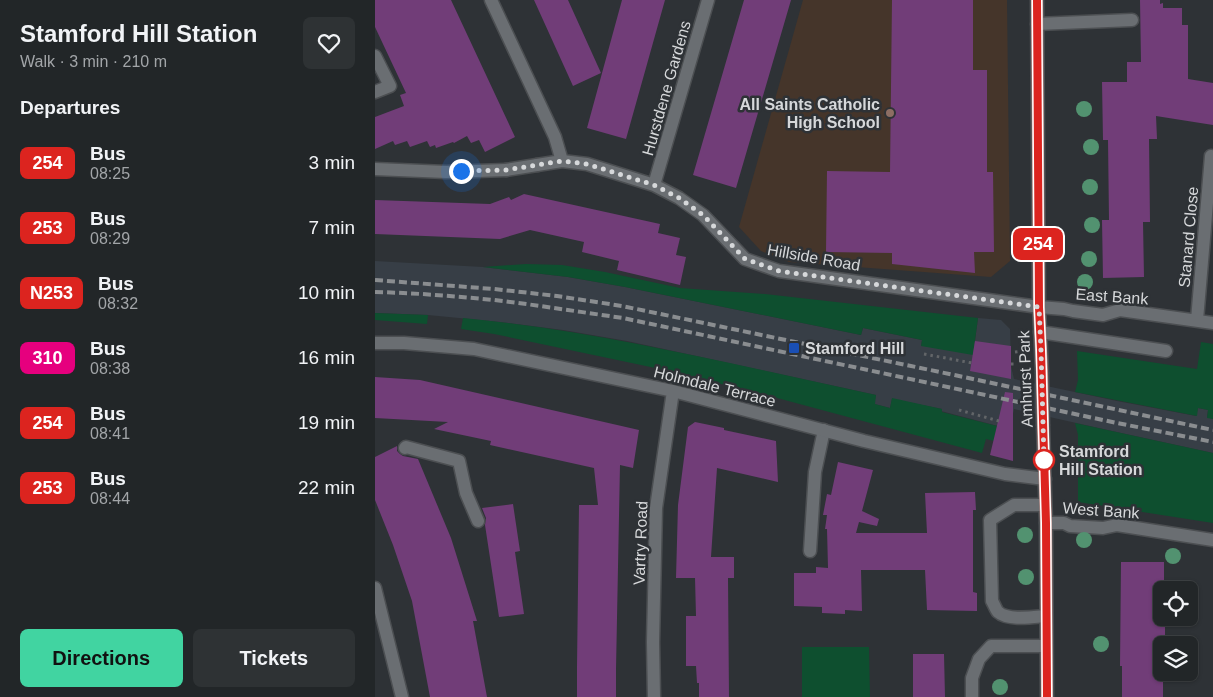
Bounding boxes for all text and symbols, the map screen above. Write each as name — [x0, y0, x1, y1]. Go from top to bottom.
button: heart — [303, 17, 355, 69]
street label: Hurstdene Gardens — [639, 19, 694, 158]
text: Stamford Hill Station — [20, 20, 257, 47]
text: Walk · 3 min · 210 m — [20, 53, 167, 70]
place label: All Saints Catholic High School — [740, 96, 880, 131]
text: Departures — [20, 97, 120, 118]
marker: All Saints Catholic High School — [884, 107, 896, 119]
text: Bus — [90, 143, 126, 164]
text: 3 min — [309, 152, 355, 173]
text: 254 — [32, 153, 63, 173]
your location — [449, 159, 474, 184]
text: 08:25 — [90, 165, 130, 182]
street label: Stanard Close — [1176, 186, 1201, 288]
text: Bus — [90, 208, 126, 229]
text: 7 min — [309, 217, 355, 238]
text: 253 — [32, 218, 63, 238]
line badge: 254 — [1009, 228, 1067, 260]
text: 08:29 — [90, 230, 130, 247]
text: 254 — [1023, 234, 1053, 254]
street label: Hillside Road — [766, 241, 862, 274]
text: Bus — [98, 273, 134, 294]
text: 10 min — [298, 282, 355, 303]
text: N253 — [30, 283, 73, 303]
street label: East Bank — [1075, 285, 1150, 308]
text: 08:32 — [98, 295, 138, 312]
street label: Amhurst Park — [1015, 329, 1036, 428]
text: Bus — [90, 338, 126, 359]
place label: Stamford Hill — [805, 340, 905, 357]
marker: Stamford Hill — [787, 341, 801, 355]
text: 16 min — [298, 347, 355, 368]
text: 310 — [32, 348, 63, 368]
text: 08:38 — [90, 360, 130, 377]
street label: Holmdale Terrace — [652, 363, 778, 410]
text: Bus — [90, 403, 126, 424]
text: 19 min — [298, 412, 355, 433]
text: 254 — [32, 413, 63, 433]
text: 08:41 — [90, 425, 130, 442]
place label: Stamford Hill Station — [1059, 443, 1143, 478]
marker: Stamford Hill Station — [1033, 449, 1055, 471]
text: Bus — [90, 468, 126, 489]
text: 22 min — [298, 477, 355, 498]
text: 253 — [32, 478, 63, 498]
text: 08:44 — [90, 490, 130, 507]
street label: West Bank — [1062, 499, 1141, 522]
street label: Vartry Road — [631, 501, 650, 585]
map controls — [1153, 581, 1198, 681]
button: locate — [1153, 581, 1198, 626]
button: Directions — [20, 629, 183, 687]
button: Tickets — [193, 629, 355, 687]
button: layers — [1153, 636, 1198, 681]

